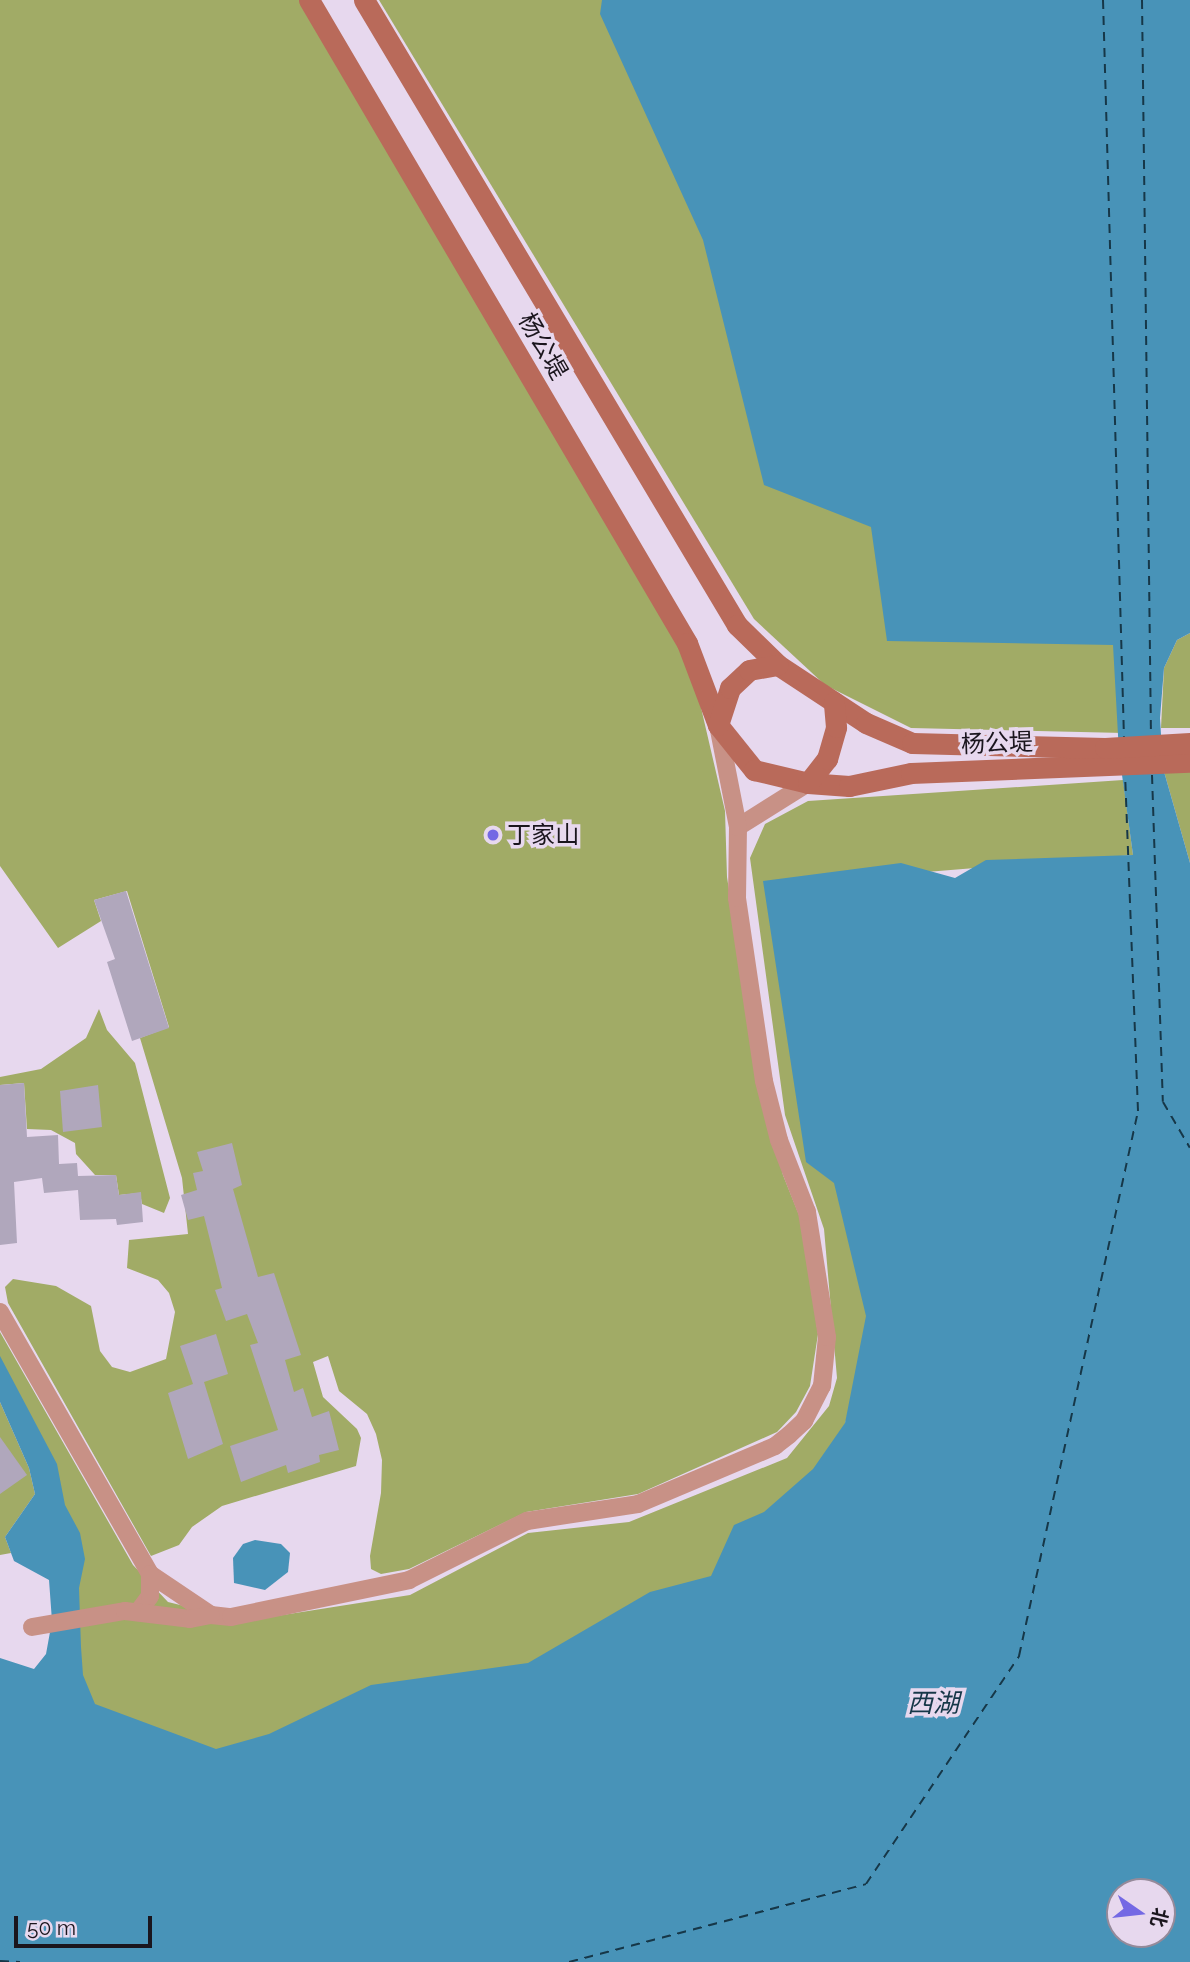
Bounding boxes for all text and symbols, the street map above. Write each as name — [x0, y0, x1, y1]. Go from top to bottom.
street label: 杨公堤 — [513, 308, 573, 384]
street label: 杨公堤 — [961, 727, 1033, 759]
place label: 丁家山 — [507, 821, 579, 849]
marker: 丁家山 — [485, 827, 501, 843]
water label: 西湖 — [907, 1688, 959, 1720]
north arrow — [1106, 1878, 1176, 1948]
scale bar — [18, 1902, 156, 1946]
text: 北 — [1146, 1906, 1172, 1929]
text: 50 m — [27, 1915, 76, 1940]

